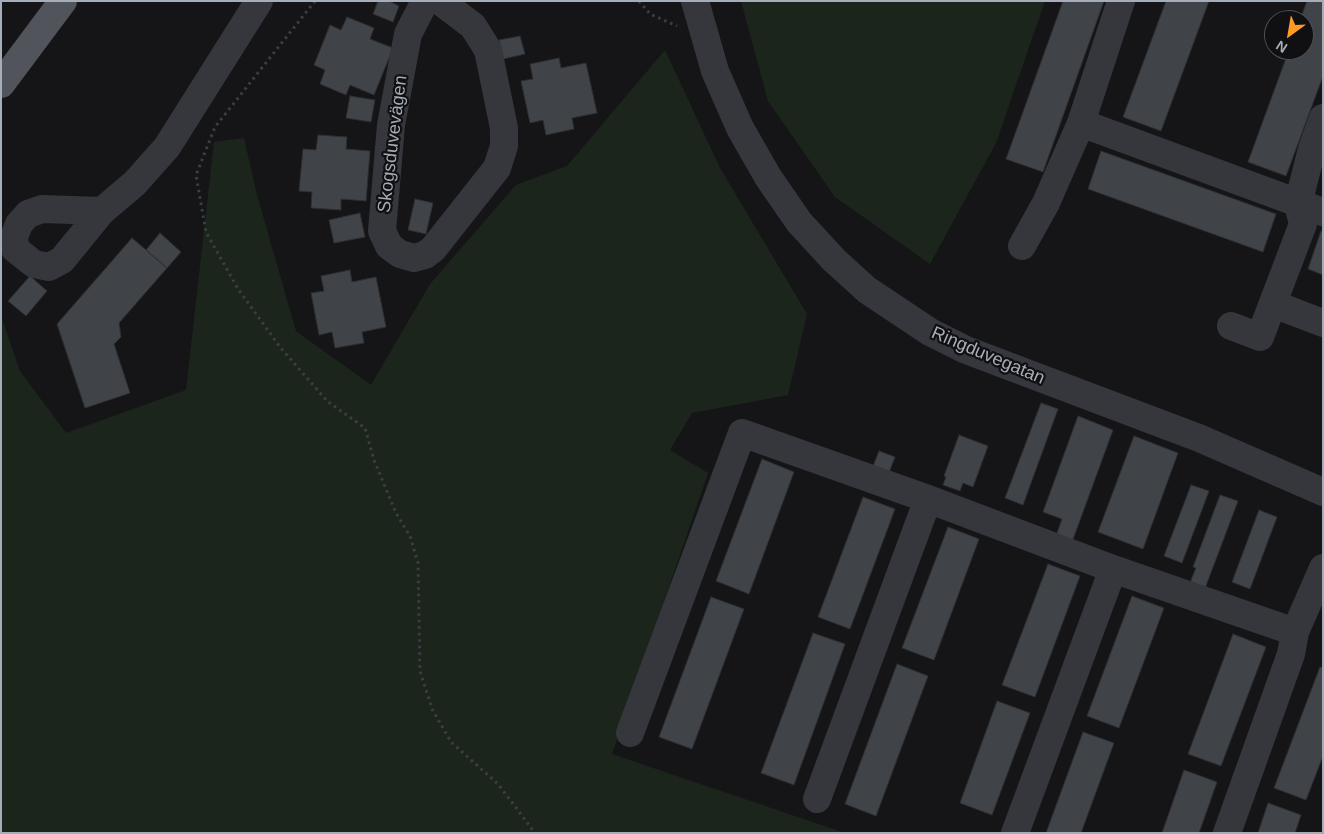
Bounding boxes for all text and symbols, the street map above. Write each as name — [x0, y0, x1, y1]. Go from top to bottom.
north arrow — [1264, 10, 1314, 60]
text: N — [1273, 37, 1290, 56]
street label: Skogsduvevägen — [374, 74, 412, 214]
street label: Ringduvegatan — [928, 322, 1048, 390]

